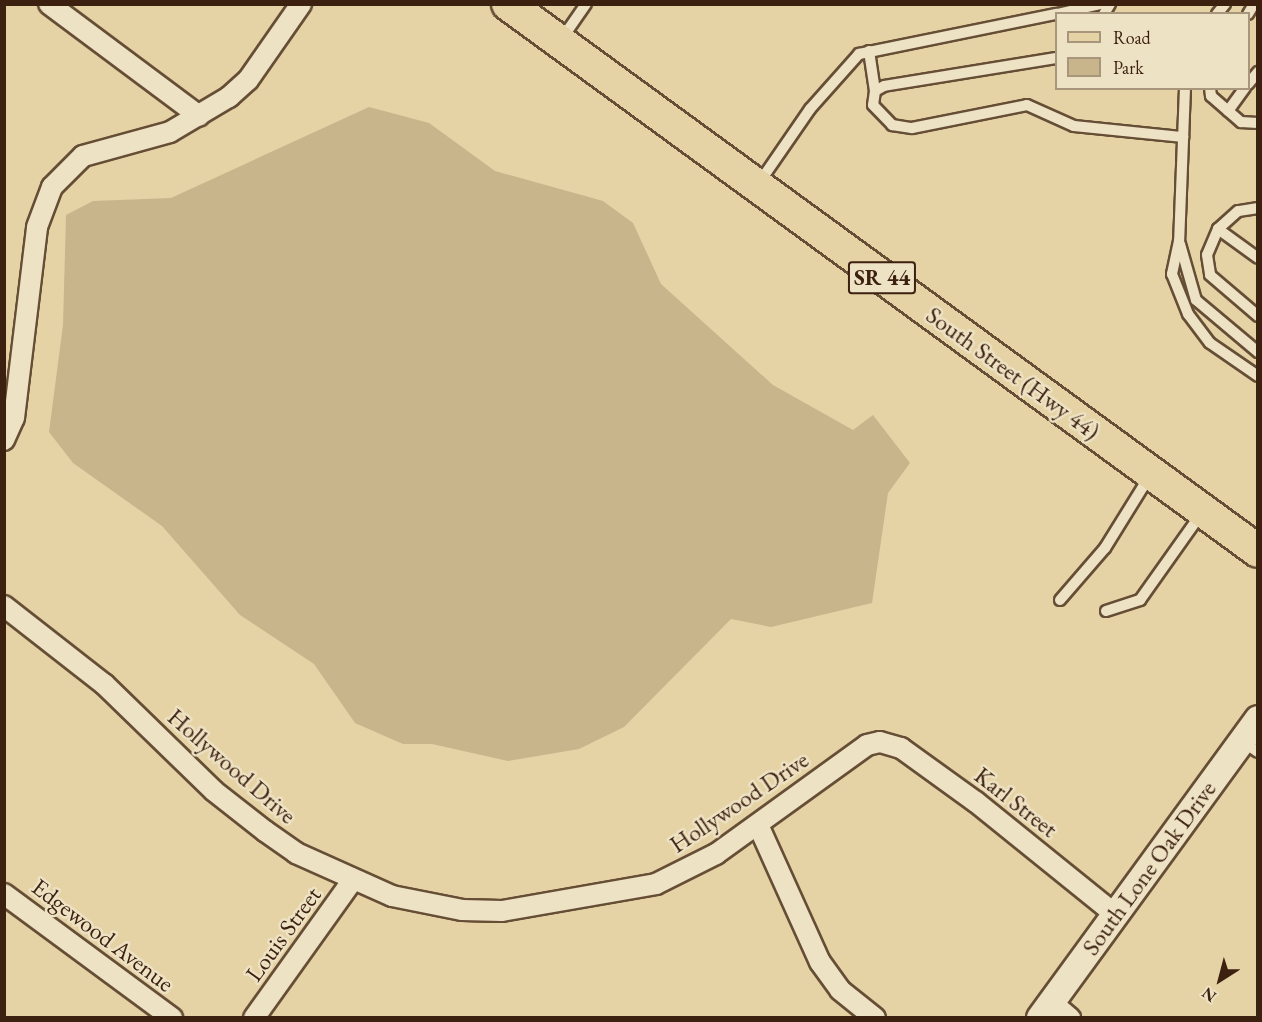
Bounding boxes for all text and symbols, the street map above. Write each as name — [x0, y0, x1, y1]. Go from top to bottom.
legend — [1055, 12, 1250, 90]
text: Road — [1113, 26, 1151, 49]
text: Park — [1113, 56, 1144, 79]
road number: SR 44 — [848, 259, 916, 297]
street label: South Street (Hwy 44) — [921, 300, 1105, 446]
street label: Hollywood Drive — [162, 702, 302, 830]
street label: Hollywood Drive — [664, 745, 814, 859]
street label: Karl Street — [969, 761, 1063, 843]
street label: South Lone Oak Drive — [1076, 775, 1222, 961]
street label: Edgewood Avenue — [26, 872, 180, 998]
street label: Louis Street — [239, 881, 327, 987]
north arrow — [1190, 950, 1250, 1010]
text: N — [1198, 983, 1221, 1007]

